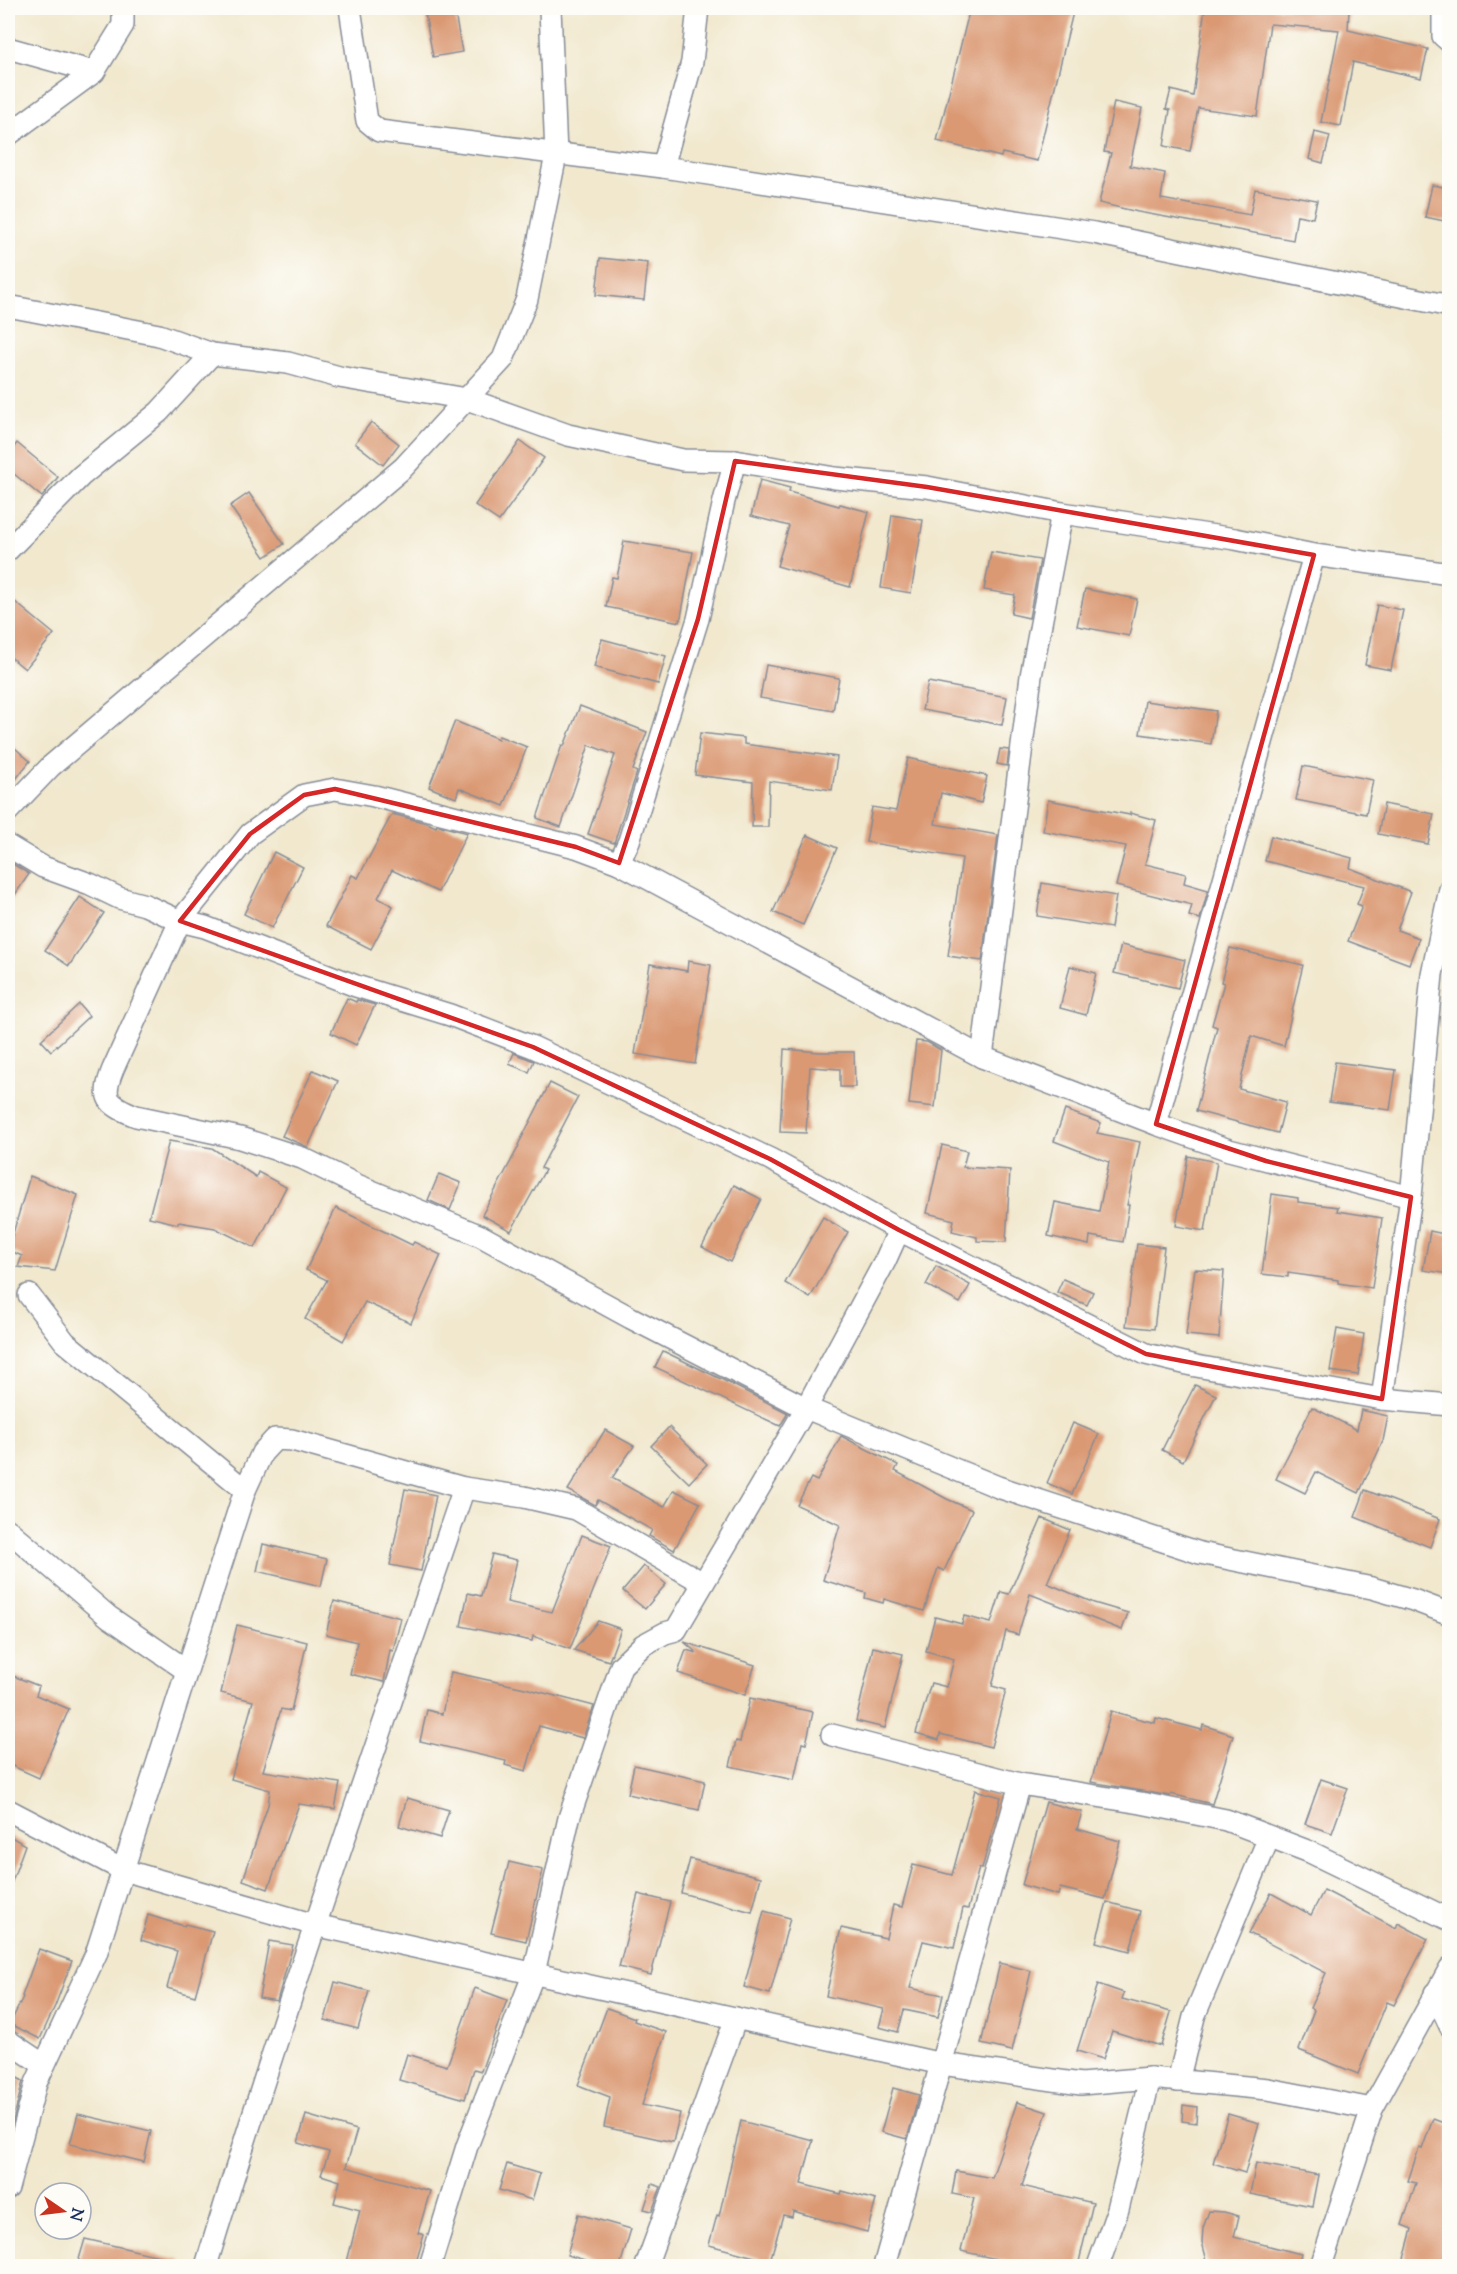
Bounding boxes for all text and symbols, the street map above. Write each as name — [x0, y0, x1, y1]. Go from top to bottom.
north arrow — [33, 2181, 93, 2241]
text: N — [62, 2205, 88, 2223]

